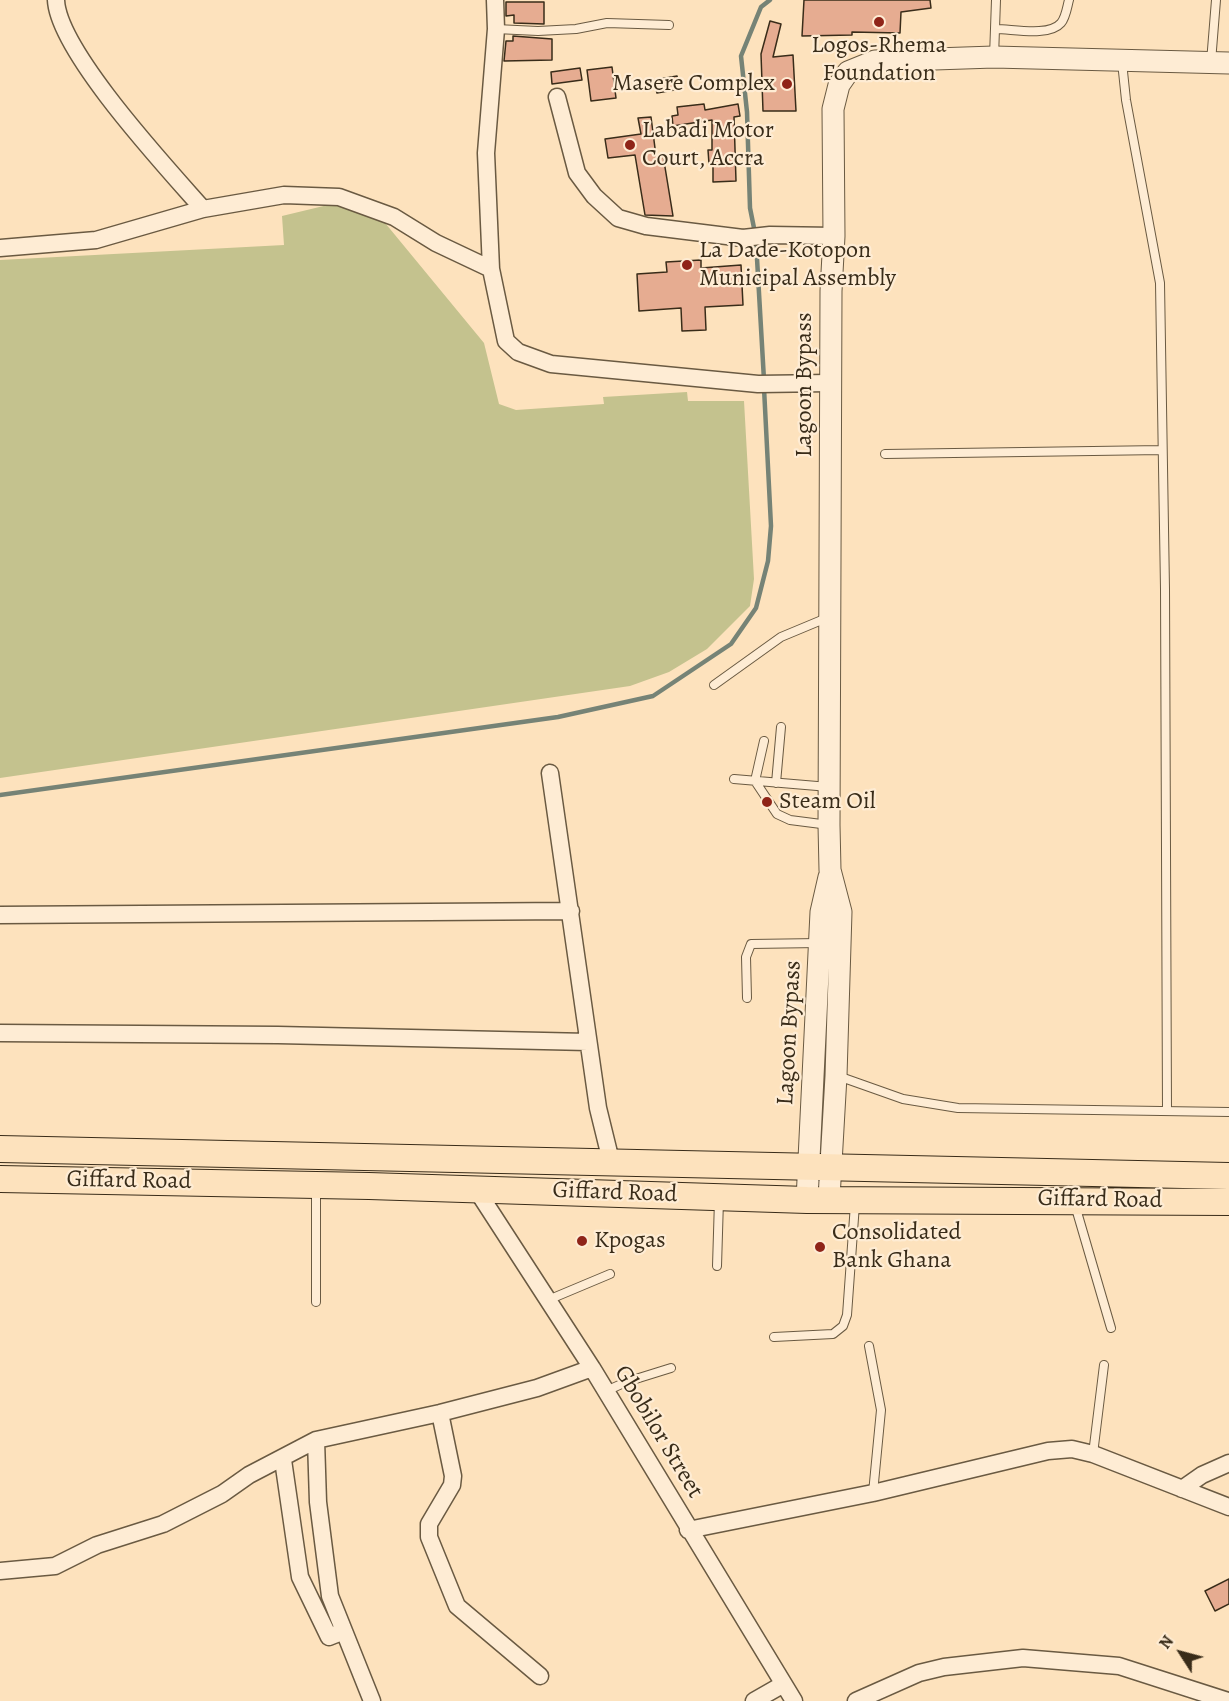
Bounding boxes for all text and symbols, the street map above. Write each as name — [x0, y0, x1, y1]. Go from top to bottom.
marker: Logos-Rhema Foundation — [872, 15, 886, 29]
place label: Logos-Rhema Foundation — [811, 32, 947, 88]
place label: Masere Complex — [612, 70, 775, 98]
marker: Masere Complex — [780, 77, 794, 91]
place label: Labadi Motor Court, Accra — [642, 117, 774, 173]
marker: Labadi Motor Court, Accra — [623, 138, 637, 152]
place label: La Dade-Kotopon Municipal Assembly — [699, 237, 896, 293]
marker: La Dade-Kotopon Municipal Assembly — [680, 258, 694, 272]
street label: Lagoon Bypass — [791, 312, 819, 458]
place label: Steam Oil — [779, 788, 876, 816]
marker: Steam Oil — [760, 795, 774, 809]
street label: Lagoon Bypass — [772, 960, 808, 1106]
street label: Giffard Road — [66, 1166, 192, 1196]
street label: Giffard Road — [552, 1176, 678, 1210]
street label: Giffard Road — [1037, 1185, 1163, 1215]
place label: Consolidated Bank Ghana — [832, 1219, 962, 1275]
place label: Kpogas — [594, 1227, 666, 1255]
marker: Kpogas — [575, 1234, 589, 1248]
marker: Consolidated Bank Ghana — [813, 1240, 827, 1254]
street label: Gbobilor Street — [607, 1360, 709, 1504]
north arrow — [1151, 1623, 1211, 1683]
text: N — [1154, 1631, 1179, 1654]

